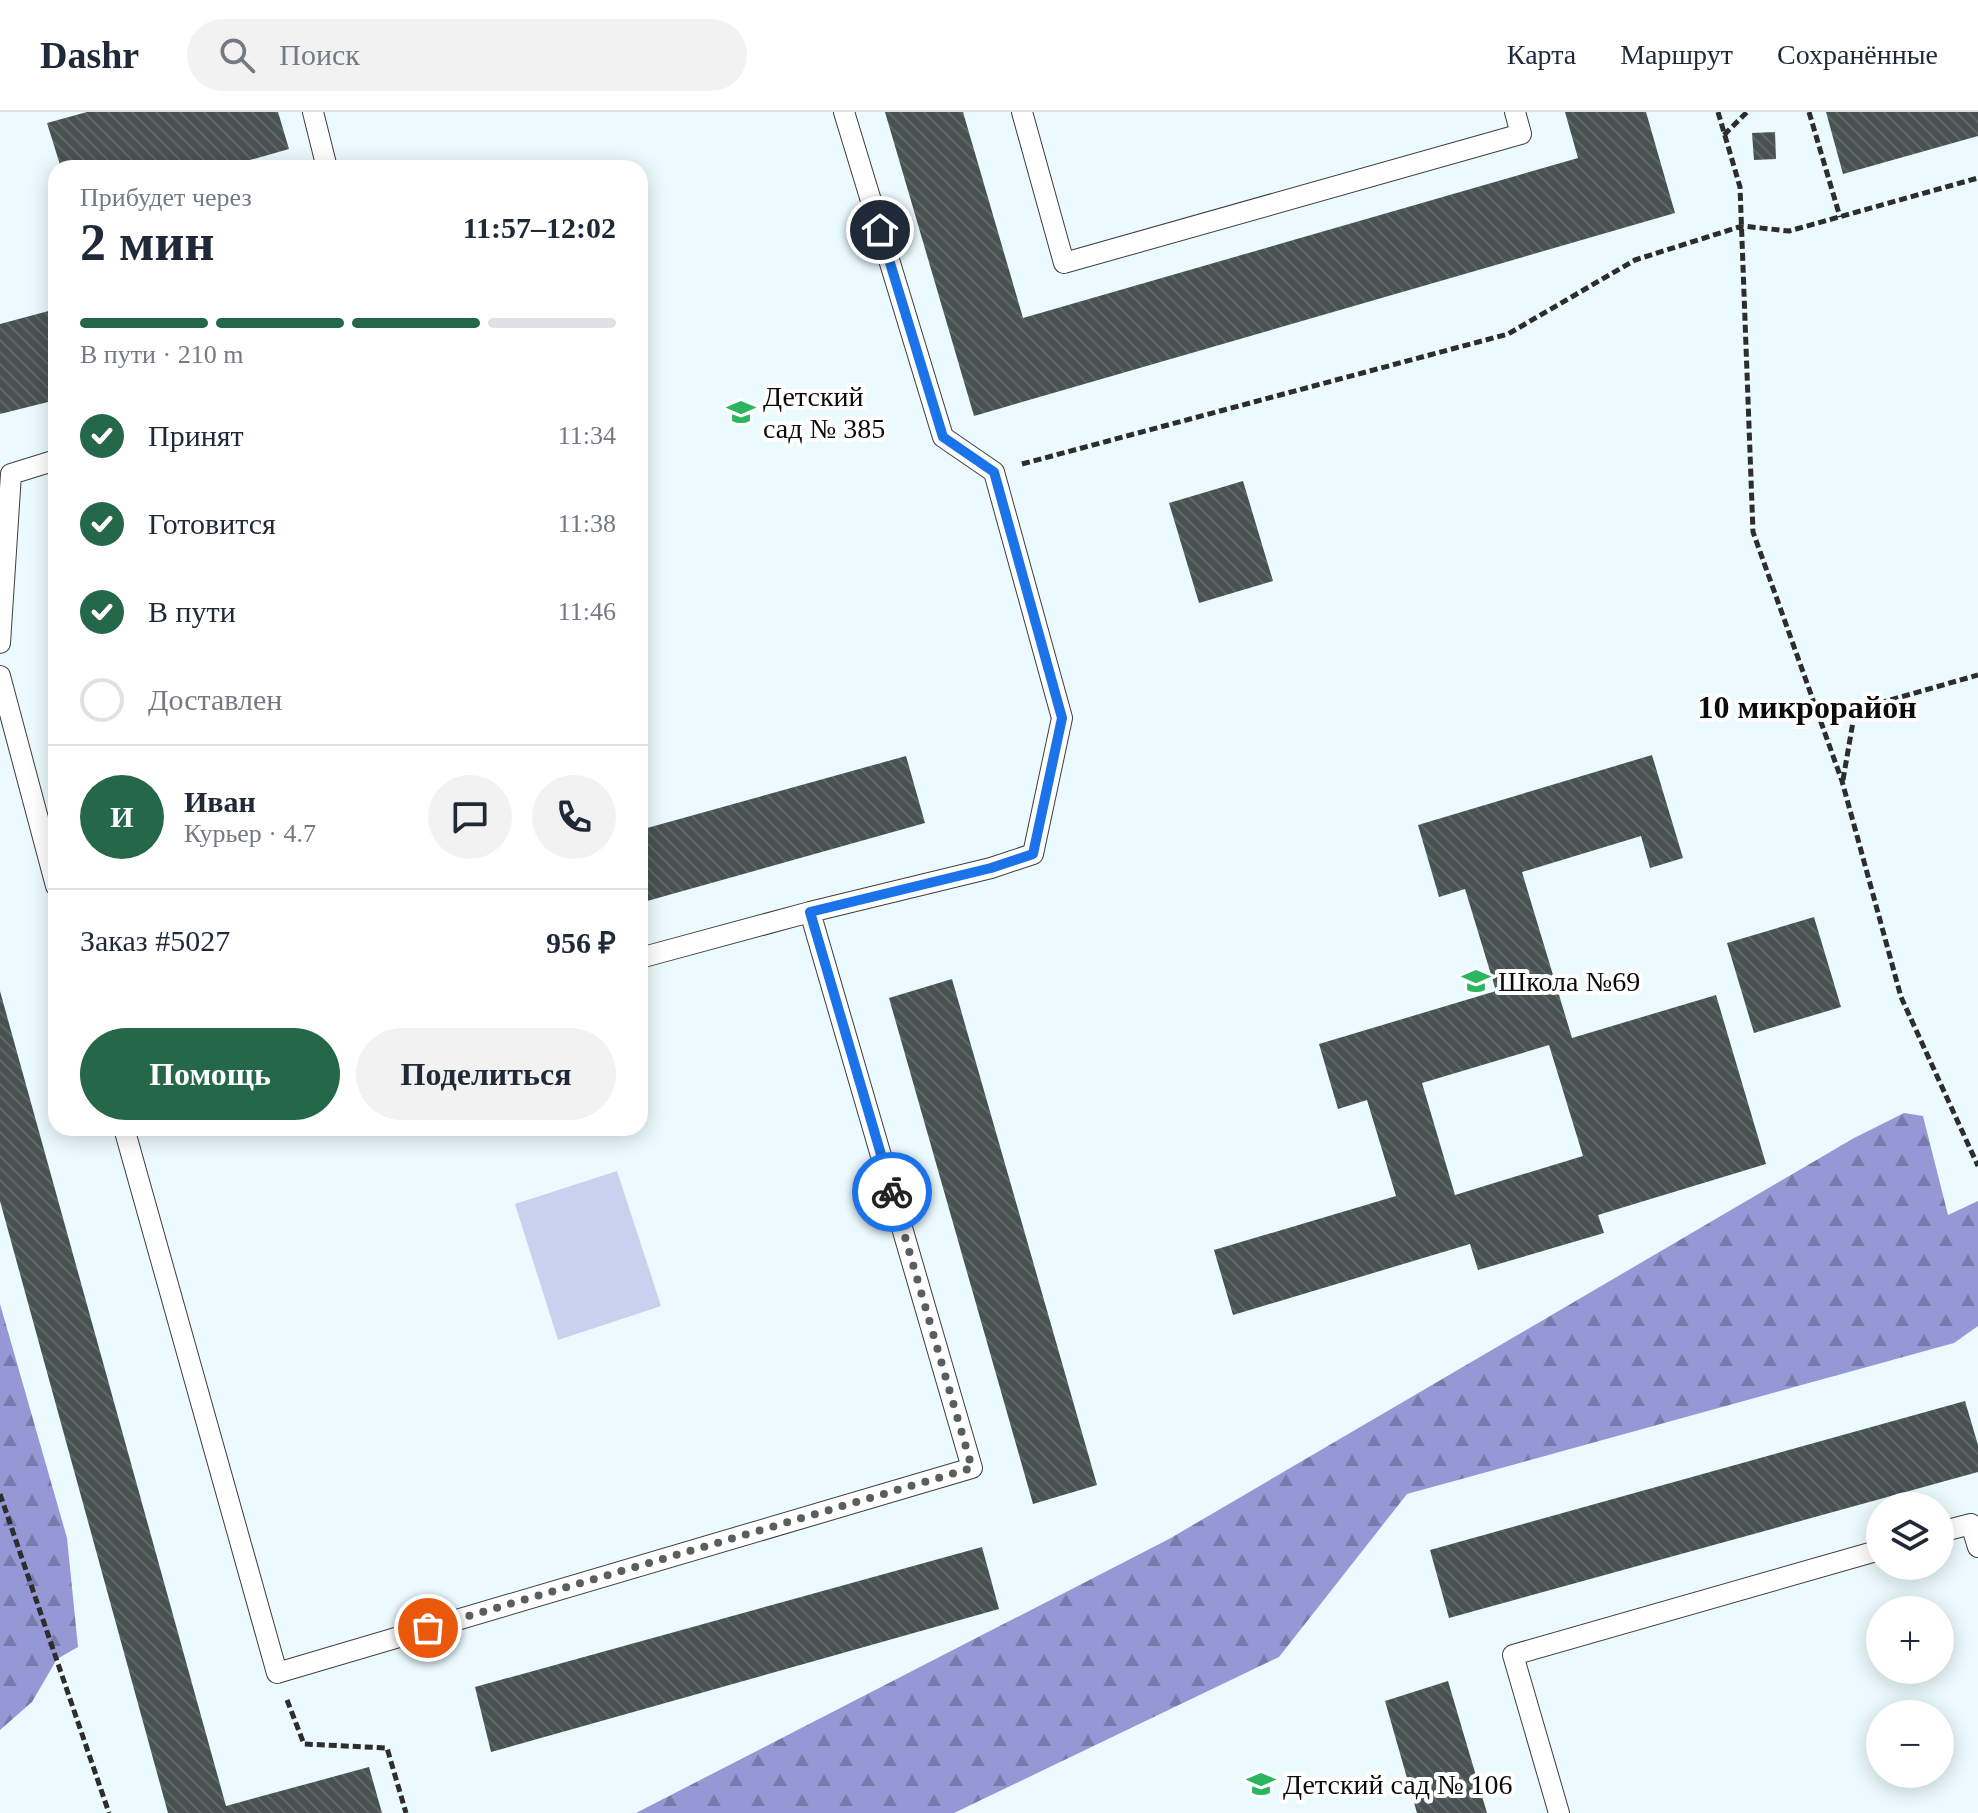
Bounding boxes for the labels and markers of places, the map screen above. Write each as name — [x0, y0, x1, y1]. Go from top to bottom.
pin — [846, 196, 914, 264]
place label: Детский сад № 385 — [763, 381, 885, 444]
school or university icon: Детский сад № 385 — [726, 397, 756, 427]
school or university icon: Школа №69 — [1461, 966, 1491, 996]
place label: Школа №69 — [1498, 966, 1640, 997]
pin — [394, 1594, 462, 1662]
school or university icon: Детский сад № 106 — [1246, 1769, 1276, 1799]
place label: Детский сад № 106 — [1283, 1769, 1513, 1800]

